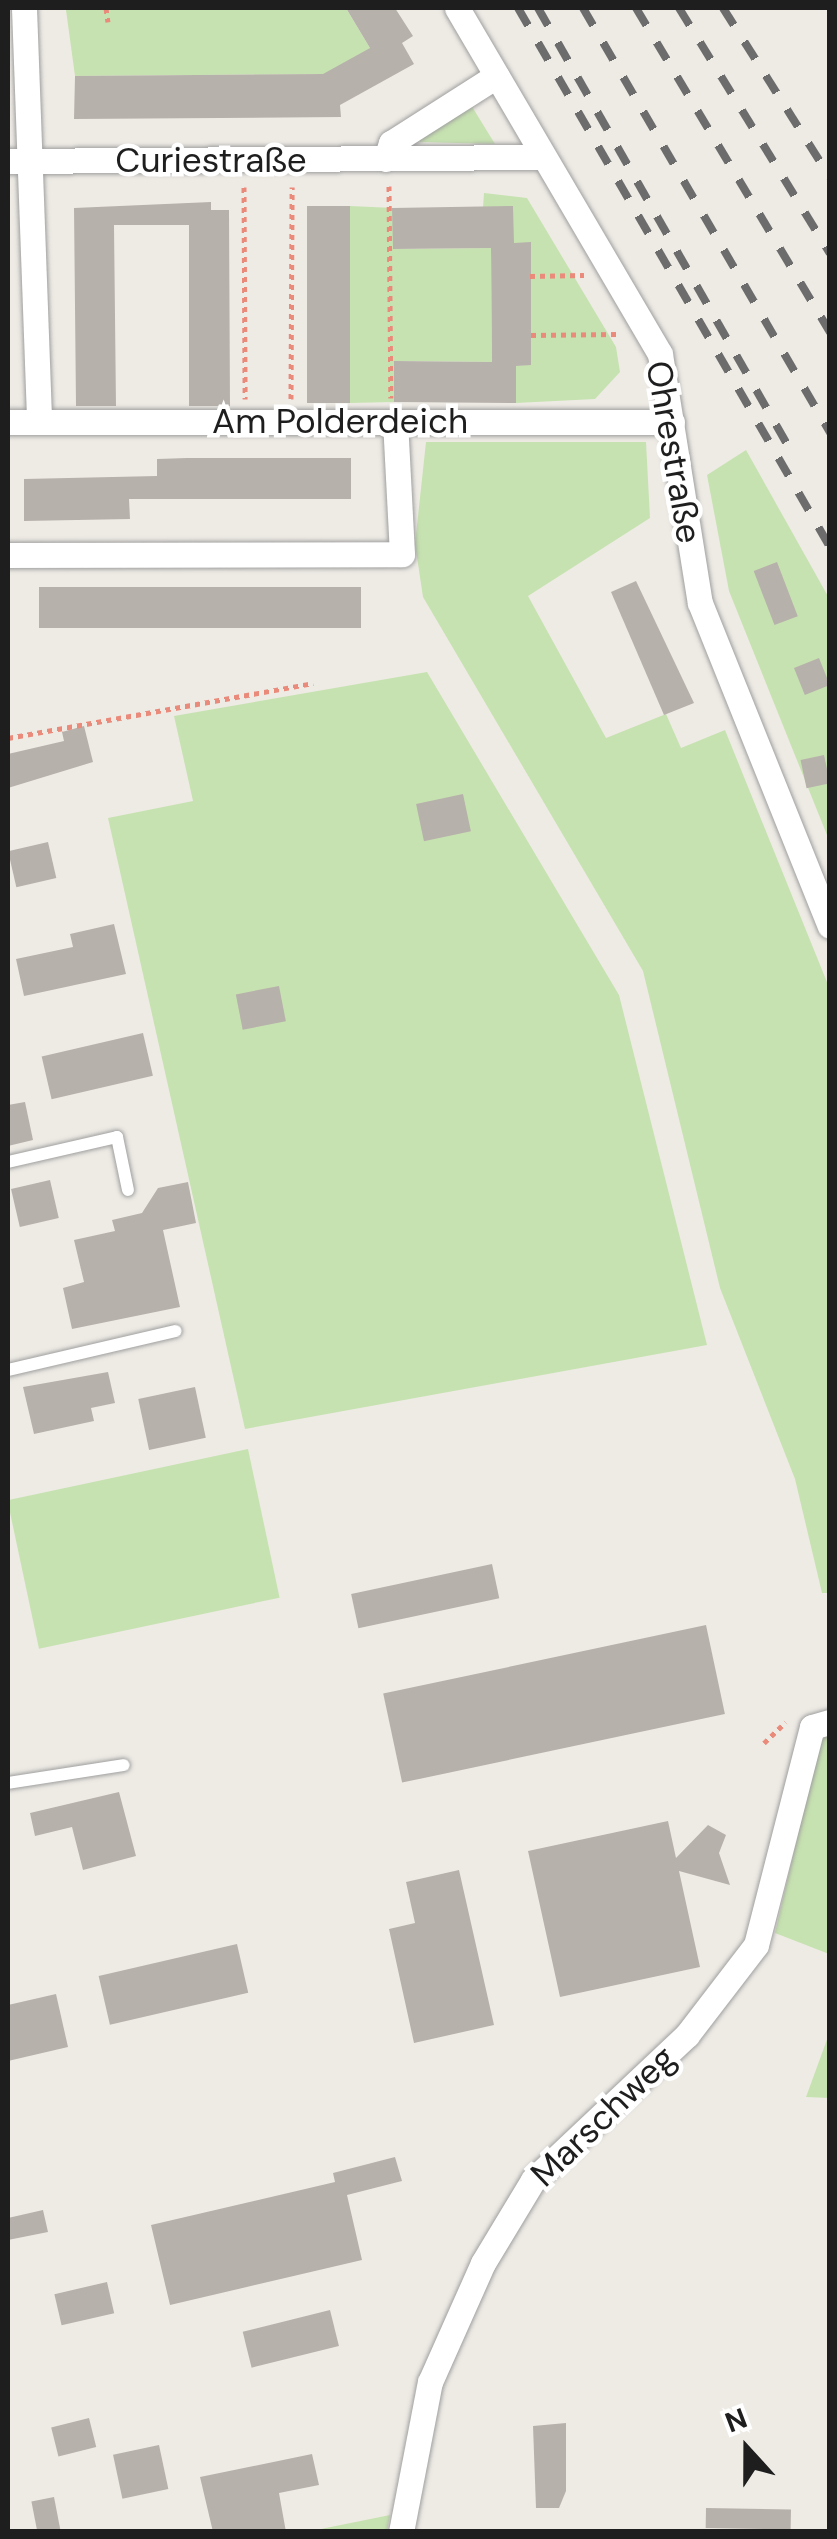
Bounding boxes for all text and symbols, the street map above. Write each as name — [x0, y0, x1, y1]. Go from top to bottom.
street label: Curiestraße — [115, 139, 307, 181]
street label: Ohrestraße — [637, 358, 711, 546]
street label: Am Polderdeich — [212, 400, 468, 442]
street label: Marschweg — [522, 2037, 684, 2195]
north arrow — [697, 2399, 797, 2499]
text: N — [720, 2400, 752, 2441]

